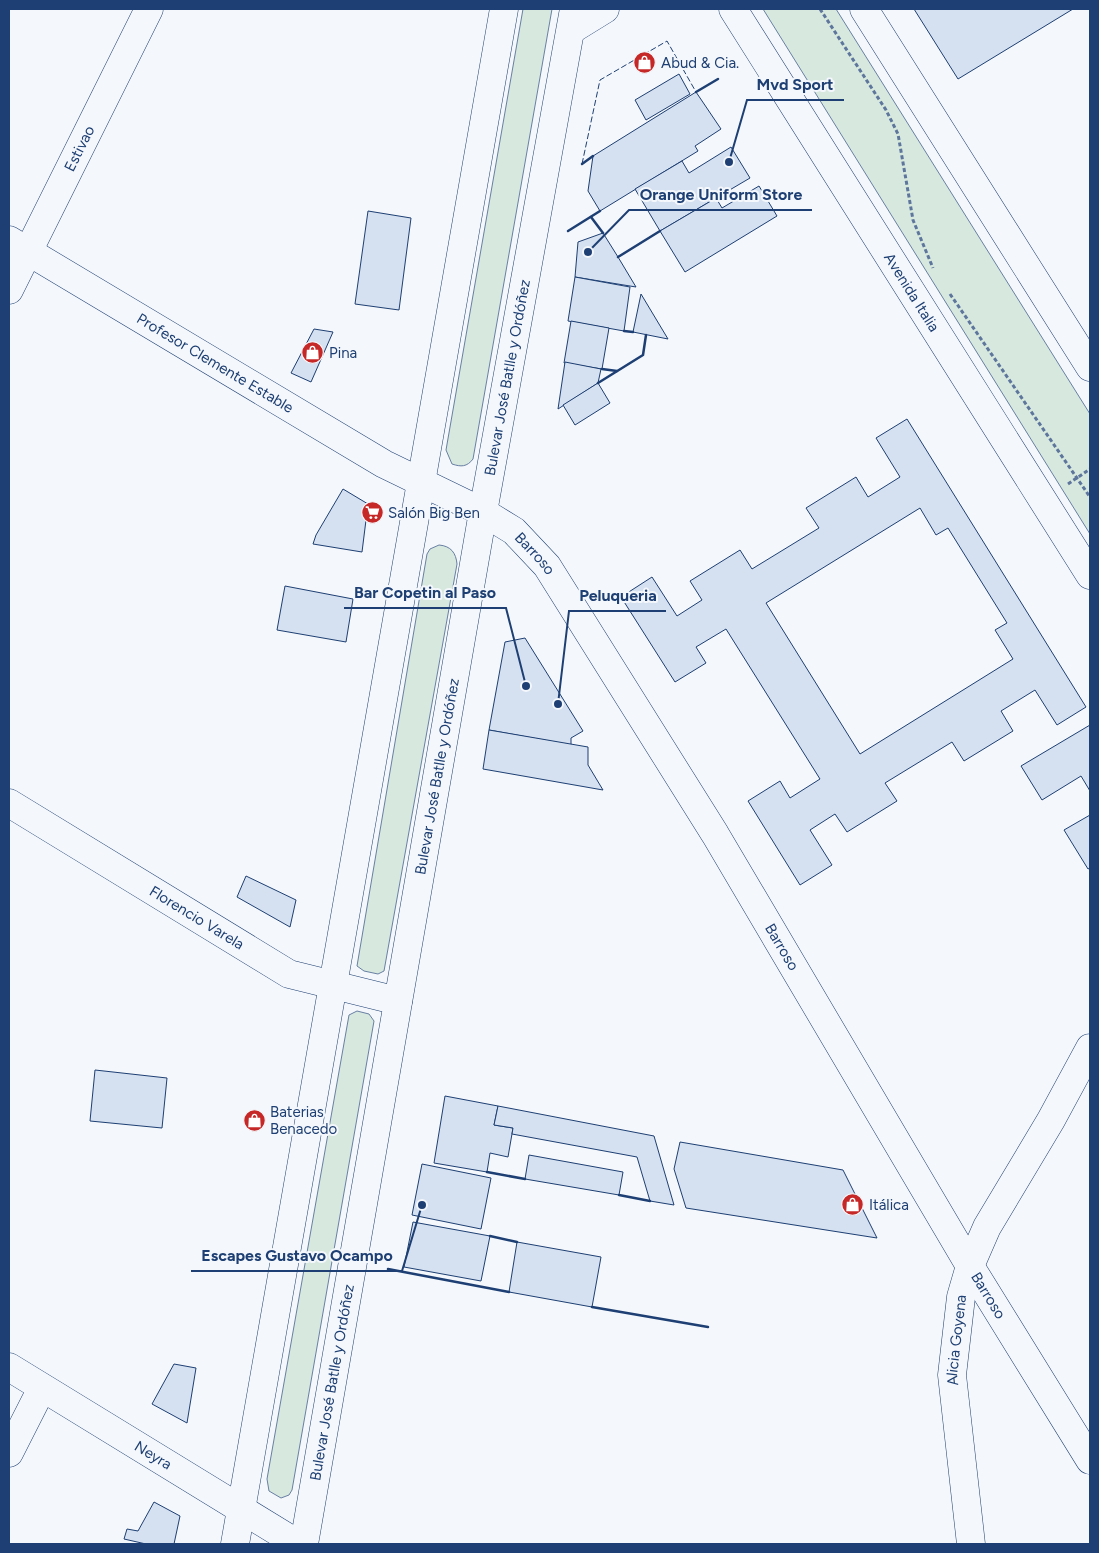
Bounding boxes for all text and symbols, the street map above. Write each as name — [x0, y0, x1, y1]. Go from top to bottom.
shop icon: Abud & Cia. — [633, 51, 657, 75]
place label: Abud & Cia. — [661, 54, 739, 72]
callout: Mvd Sport — [747, 69, 844, 100]
text: Mvd Sport — [757, 75, 833, 94]
street label: Estivao — [60, 122, 99, 175]
callout: Orange Uniform Store — [629, 179, 812, 210]
text: Orange Uniform Store — [640, 185, 802, 204]
street label: Avenida Italia — [880, 250, 943, 335]
street label: Bulevar José Batlle y Ordóñez — [481, 278, 534, 477]
street label: Profesor Clemente Estable — [133, 309, 297, 417]
shop icon: Pina — [301, 341, 325, 365]
place label: Pina — [329, 344, 357, 362]
supermarket icon: Salón Big Ben — [360, 501, 384, 525]
place label: Salón Big Ben — [388, 504, 480, 522]
street label: Barroso — [511, 529, 559, 578]
callout: Bar Copetin al Paso — [344, 577, 506, 608]
callout: Peluqueria — [569, 580, 666, 611]
text: Bar Copetin al Paso — [354, 583, 496, 602]
text: Peluqueria — [579, 586, 657, 605]
street label: Bulevar José Batlle y Ordóñez — [411, 677, 463, 876]
street label: Florencio Varela — [146, 882, 247, 953]
street label: Barroso — [761, 920, 803, 974]
place label: Baterias Benacedo — [270, 1103, 337, 1138]
shop icon: Baterias Benacedo — [242, 1109, 266, 1133]
shop icon: Itálica — [841, 1193, 865, 1217]
place label: Itálica — [869, 1196, 909, 1214]
callout: Escapes Gustavo Ocampo — [191, 1240, 402, 1271]
text: Escapes Gustavo Ocampo — [201, 1246, 393, 1265]
street label: Barroso — [967, 1269, 1010, 1322]
street label: Bulevar José Batlle y Ordóñez — [306, 1283, 358, 1482]
street label: Alicia Goyena — [943, 1294, 970, 1387]
street label: Neyra — [131, 1437, 175, 1473]

